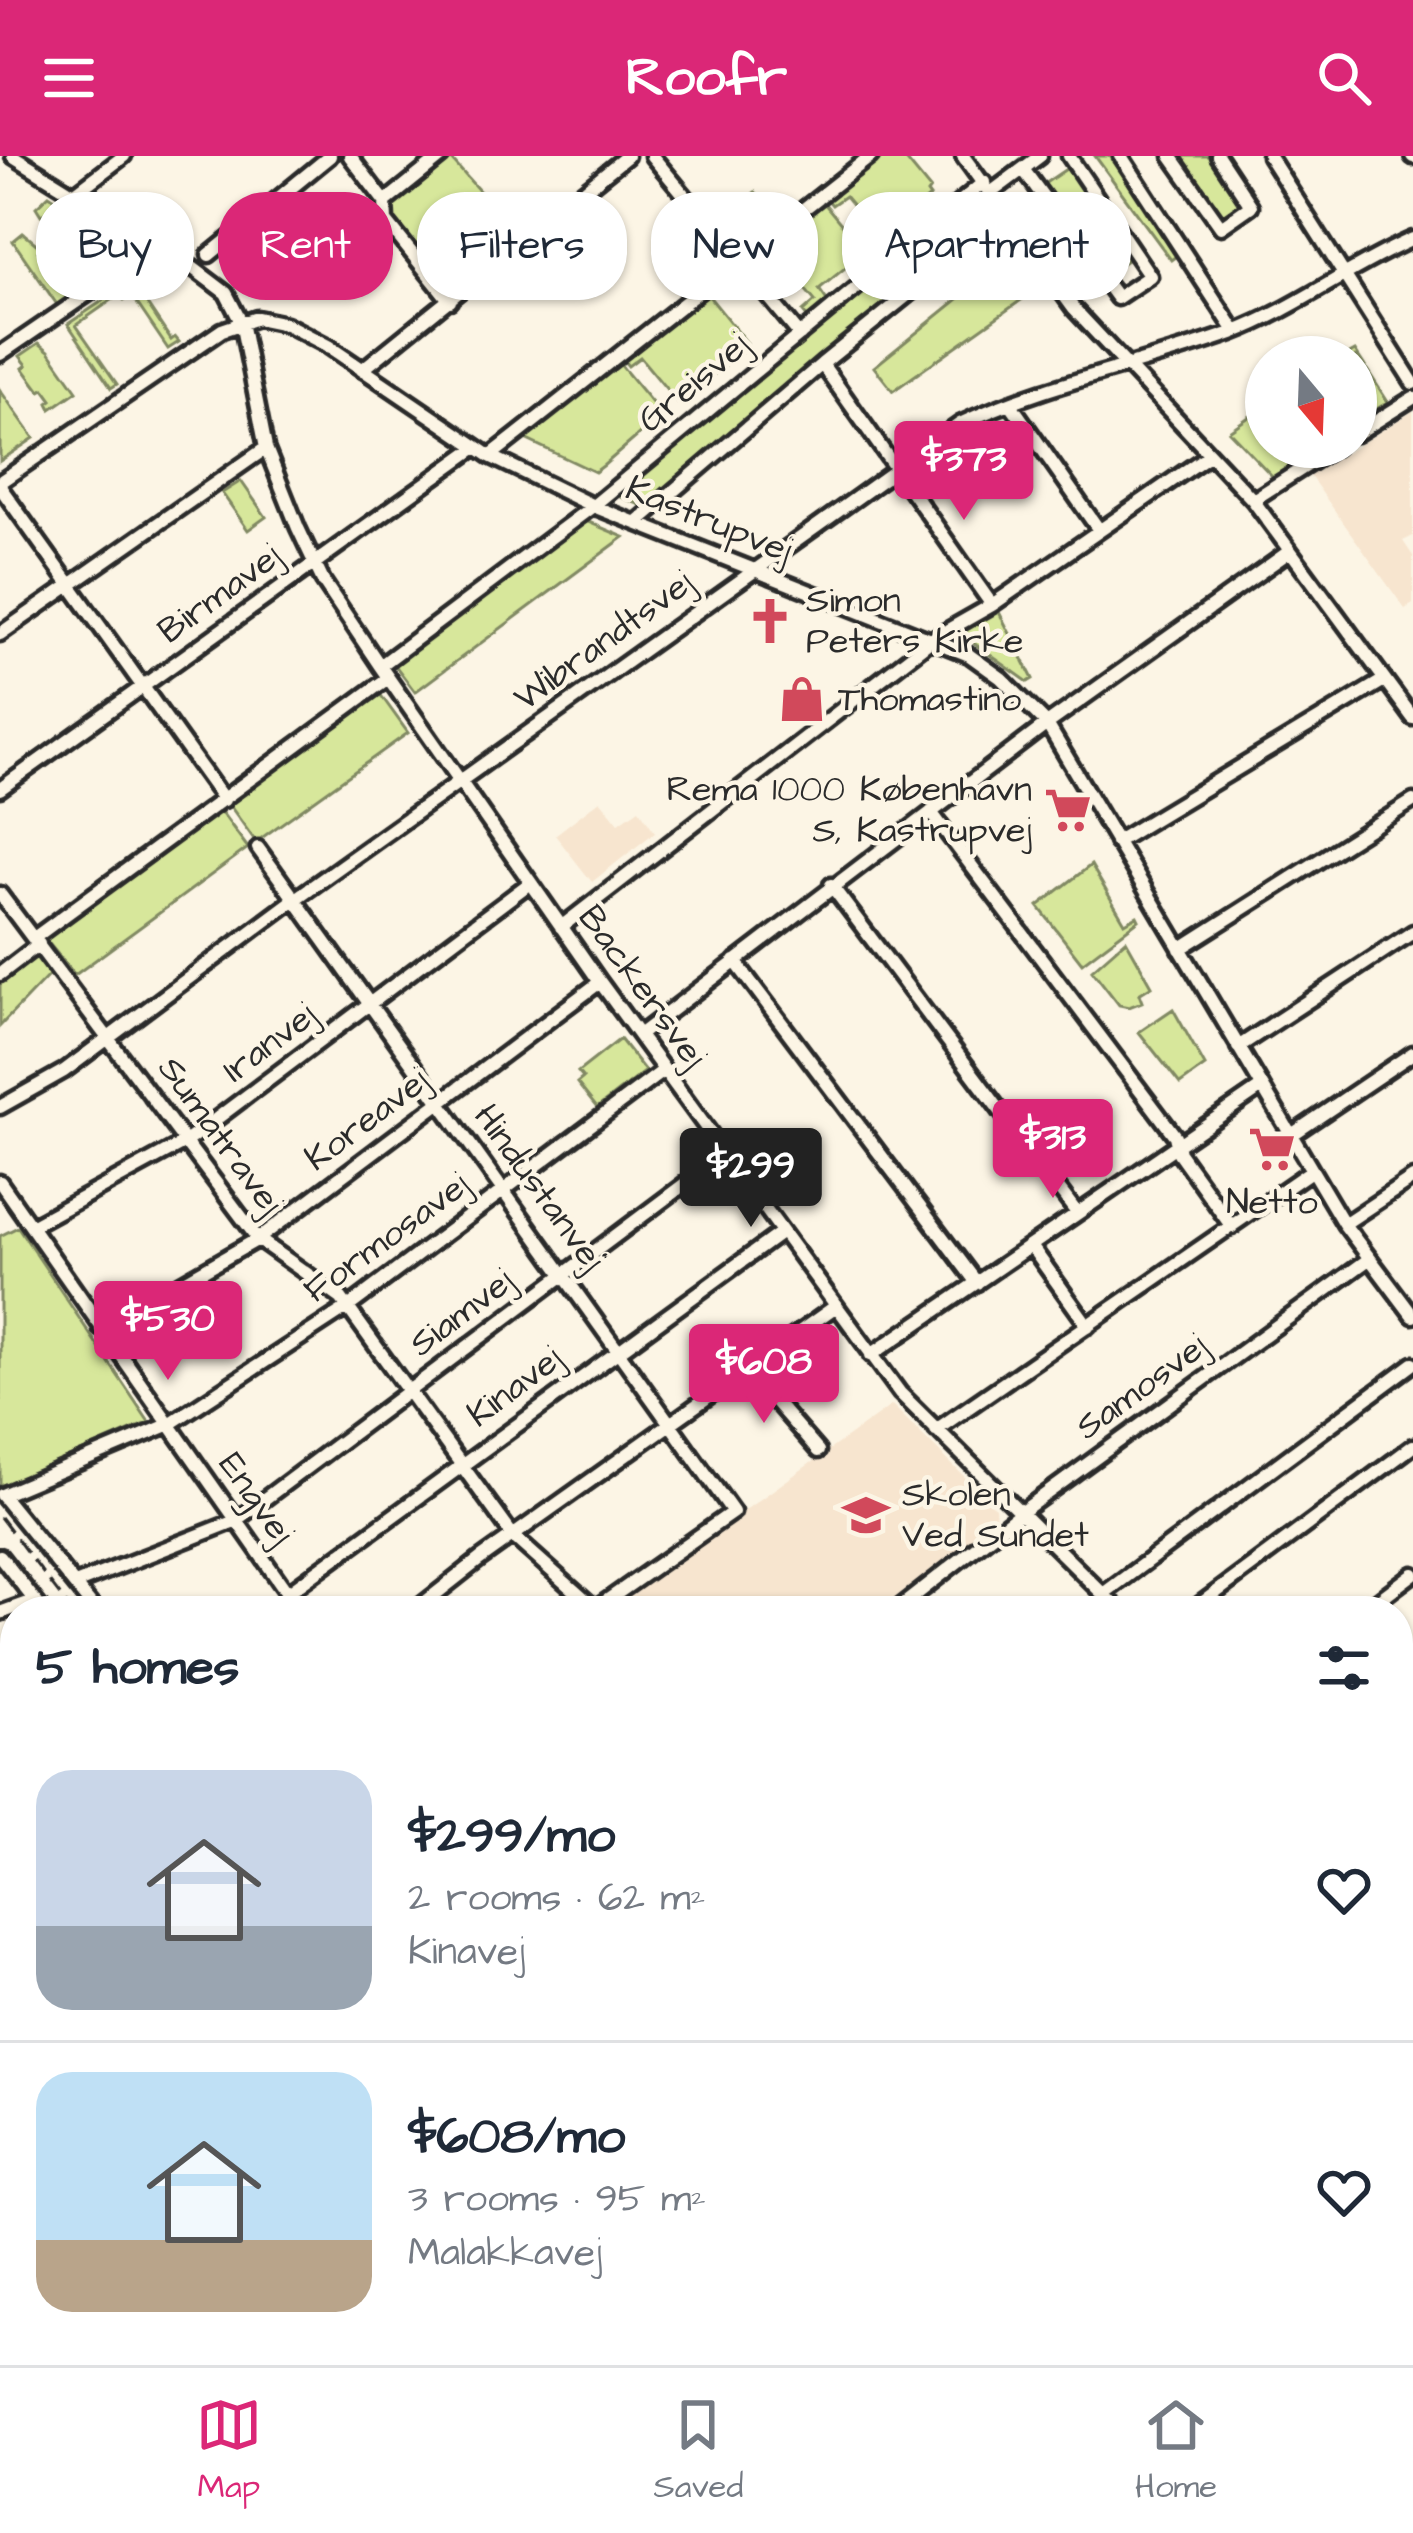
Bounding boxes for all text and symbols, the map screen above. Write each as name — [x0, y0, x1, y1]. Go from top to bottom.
text: Roofr — [626, 41, 787, 116]
icon: menu — [36, 45, 102, 111]
icon: search — [1311, 45, 1377, 111]
chip: Buy — [36, 192, 194, 300]
chip: Rent — [218, 192, 393, 300]
chip: Filters — [417, 192, 627, 300]
chip: New — [651, 192, 818, 300]
chip: Apartment — [842, 192, 1131, 300]
street label: Greisvej — [627, 321, 762, 445]
north arrow — [1245, 336, 1377, 468]
map controls — [1245, 336, 1377, 468]
pin: $373 — [893, 421, 1035, 523]
text: $373 — [921, 433, 1007, 487]
street label: Kastrupvej — [618, 463, 800, 577]
street label: Birmavej — [148, 531, 293, 656]
street label: Wibrandtsvej — [504, 558, 705, 724]
place label: Simon Peters Kirke — [806, 575, 1024, 667]
church icon: Simon Peters Kirke — [745, 596, 795, 646]
shop icon: Thomastino — [777, 674, 827, 724]
place label: Thomastino — [838, 674, 1021, 725]
place label: Rema 1000 København S, Kastrupvej — [666, 764, 1033, 856]
supermarket icon: Rema 1000 København S, Kastrupvej — [1043, 785, 1093, 835]
street label: Backersvej — [565, 895, 719, 1080]
street label: Iranvej — [212, 990, 328, 1095]
street label: Sumatravej — [145, 1046, 295, 1226]
street label: Koreavej — [294, 1056, 440, 1184]
street label: Hindustanvej — [461, 1094, 617, 1283]
pin: $313 — [982, 1099, 1124, 1201]
text: $313 — [1020, 1111, 1086, 1165]
supermarket icon: Netto — [1247, 1124, 1297, 1174]
pin: $299 — [680, 1128, 822, 1230]
text: $299 — [707, 1140, 795, 1194]
street label: Formosavej — [293, 1160, 481, 1316]
place label: Netto — [1226, 1177, 1318, 1228]
street label: Siamvej — [399, 1256, 526, 1369]
pin: $530 — [97, 1281, 239, 1383]
text: $530 — [121, 1293, 215, 1347]
street label: Samosvej — [1065, 1321, 1219, 1452]
pin: $608 — [693, 1324, 835, 1426]
street label: Kinavej — [456, 1334, 574, 1440]
text: $608 — [716, 1336, 812, 1390]
street label: Engvej — [205, 1442, 307, 1557]
place label: Skolen Ved Sundet — [902, 1469, 1089, 1561]
school or university icon: Skolen Ved Sundet — [841, 1490, 891, 1540]
text: 5 homes — [36, 1633, 239, 1704]
icon: filters — [1311, 1635, 1377, 1701]
text: $299/mo — [408, 1801, 615, 1872]
icon: home — [132, 1818, 276, 1962]
icon: heart — [1311, 1857, 1377, 1923]
text: 2 rooms · 62 m² — [408, 1872, 705, 1926]
text: Kinavej — [408, 1926, 525, 1980]
text: $608/mo — [408, 2102, 625, 2173]
icon: home — [132, 2120, 276, 2264]
icon: heart — [1311, 2159, 1377, 2225]
text: 3 rooms · 95 m² — [408, 2173, 706, 2227]
text: Malakkavej — [408, 2227, 602, 2281]
tab: Map — [196, 2392, 262, 2510]
tab: Saved — [654, 2392, 743, 2510]
tab: Home — [1135, 2392, 1217, 2510]

